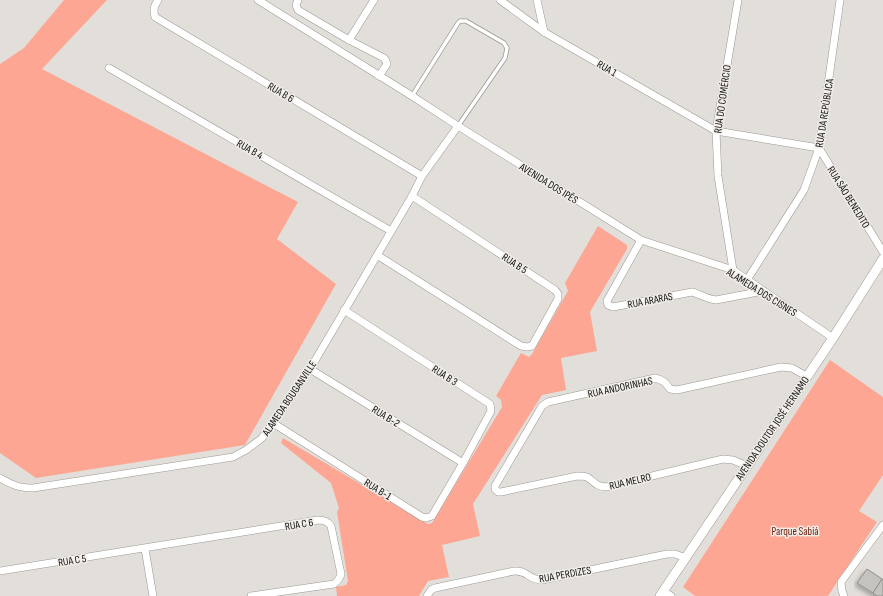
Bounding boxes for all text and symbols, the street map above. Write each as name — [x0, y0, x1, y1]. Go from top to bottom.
street label: RUA 1 — [595, 58, 619, 79]
street label: RUA DO COMÉRCIO — [711, 64, 734, 134]
street label: RUA DA REPÚBLICA — [813, 77, 836, 148]
street label: RUA B 6 — [265, 80, 296, 105]
street label: RUA B 4 — [234, 137, 266, 162]
street label: AVENIDA DOS IPÊS — [516, 160, 581, 207]
street label: RUA SÃO BENEDITO — [824, 164, 874, 230]
street label: RUA B 5 — [499, 250, 530, 276]
street label: ALAMEDA DOS CISNES — [723, 265, 800, 319]
street label: RUA ARARAS — [626, 290, 674, 311]
street label: ALAMEDA BOUGANVILLE — [259, 358, 319, 439]
street label: RUA B 3 — [429, 362, 460, 389]
street label: RUA ANDORINHAS — [587, 374, 654, 401]
street label: AVENIDA DOUTOR JOSÉ HERNAMO — [732, 374, 812, 483]
street label: RUA B-2 — [369, 403, 402, 430]
street label: RUA MELRO — [608, 470, 652, 493]
street label: RUA B-1 — [362, 476, 394, 503]
street label: RUA C 6 — [284, 516, 314, 533]
park label: Parque Sabiá — [772, 525, 818, 538]
street label: RUA C 5 — [57, 552, 87, 569]
street label: RUA PERDIZES — [538, 563, 592, 585]

